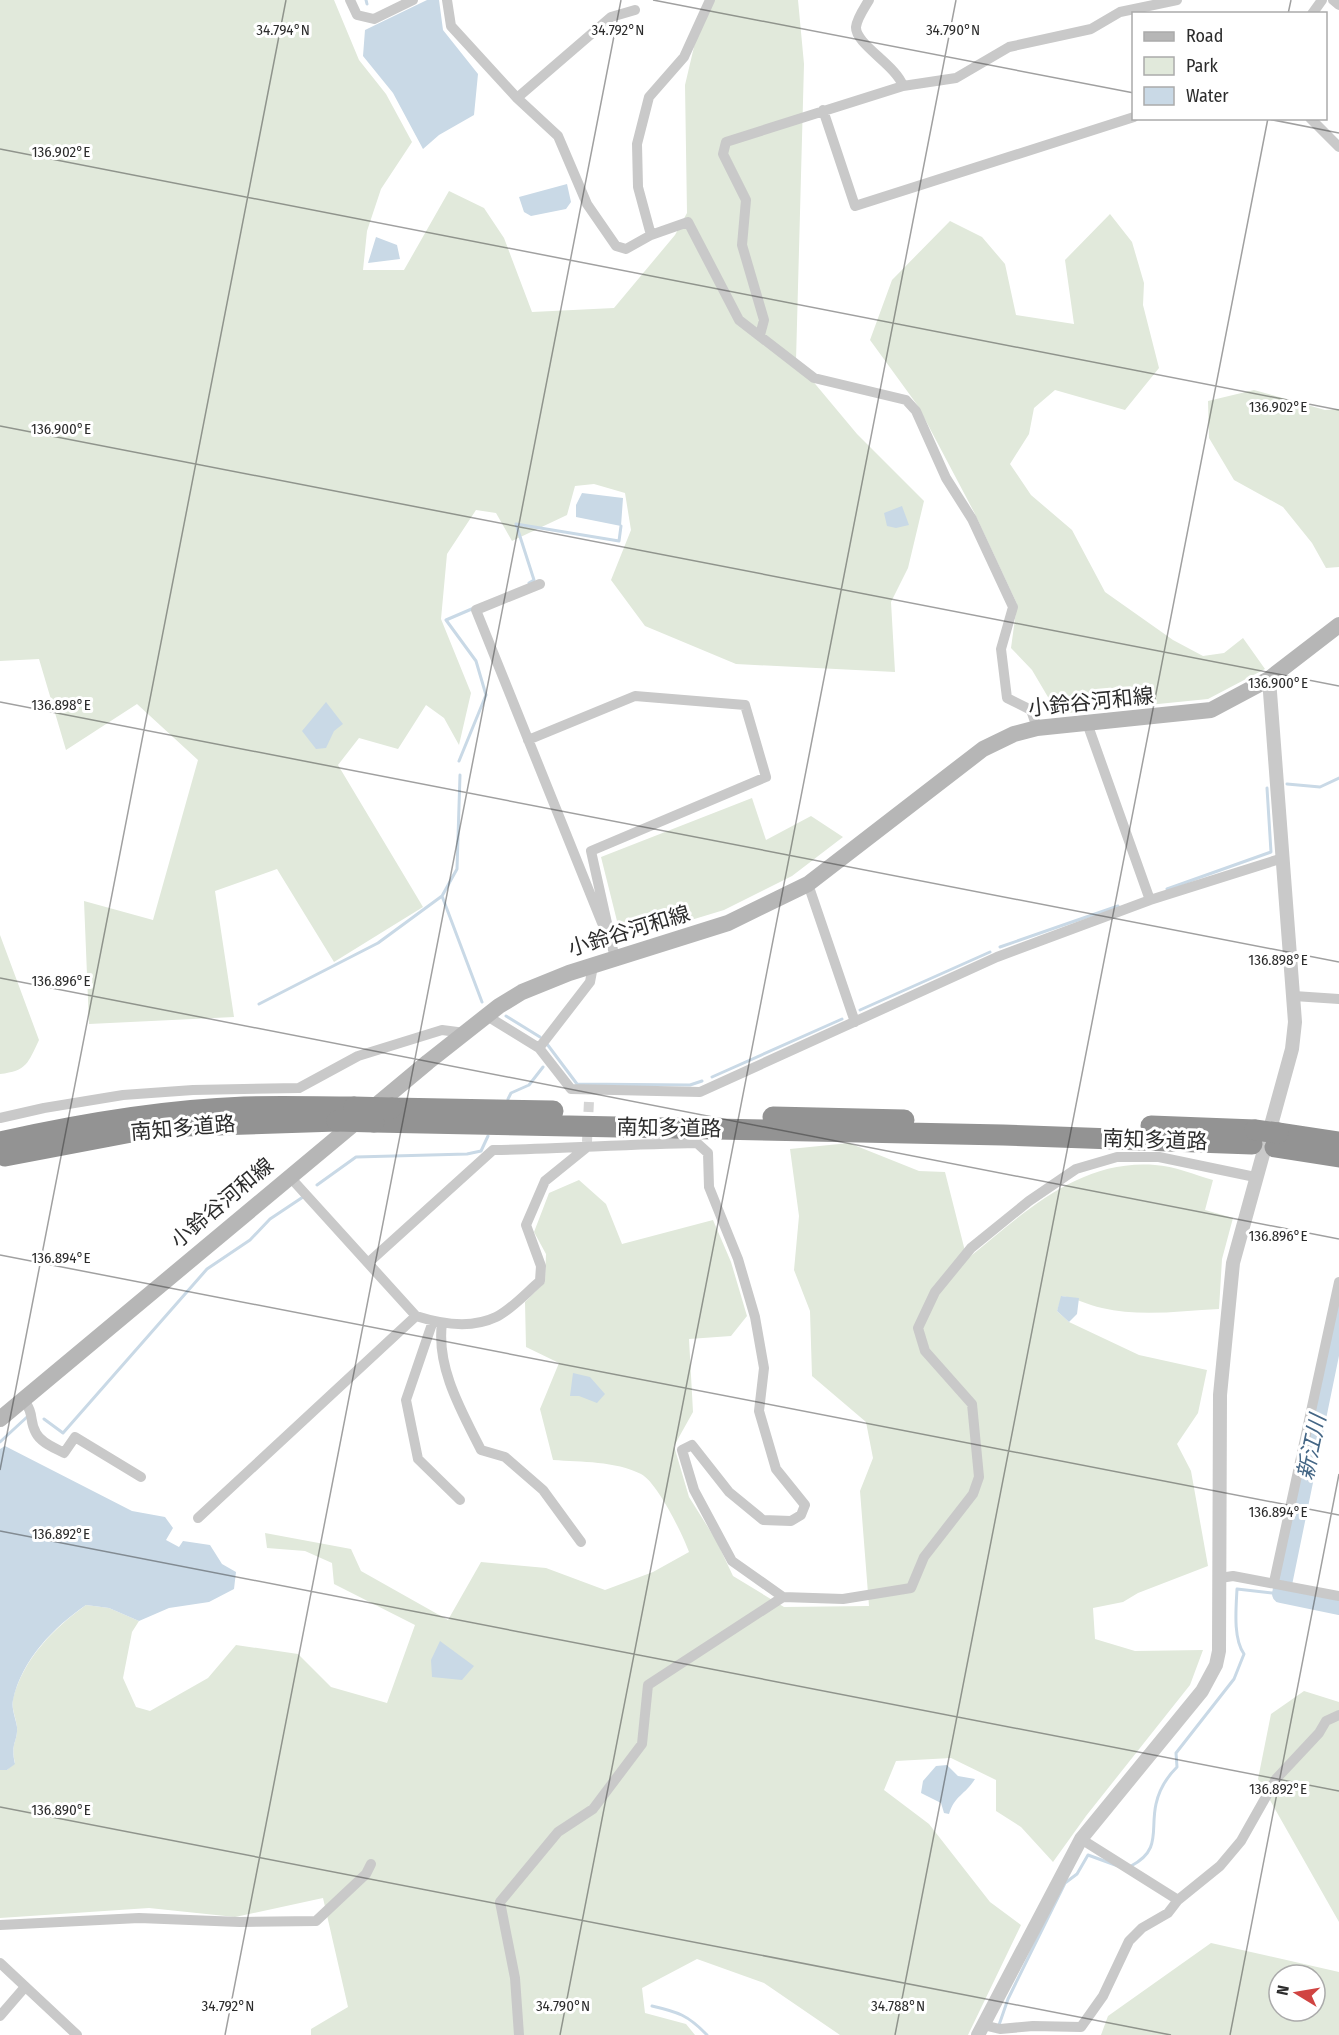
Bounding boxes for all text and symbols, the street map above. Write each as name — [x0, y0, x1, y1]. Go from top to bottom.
legend — [1132, 12, 1327, 120]
text: 34.794°N — [256, 21, 310, 39]
text: 34.792°N — [592, 21, 644, 39]
text: 34.790°N — [926, 21, 980, 39]
text: Road — [1186, 25, 1223, 47]
text: Park — [1186, 55, 1219, 77]
text: Water — [1186, 85, 1229, 107]
text: 136.902°E — [32, 143, 90, 161]
text: 136.902°E — [1249, 398, 1307, 416]
text: 136.900°E — [31, 420, 91, 438]
text: 136.900°E — [1248, 674, 1308, 692]
street label: 小鈴谷河和線 — [1027, 682, 1155, 722]
text: 136.898°E — [31, 696, 91, 714]
street label: 小鈴谷河和線 — [565, 900, 693, 962]
text: 136.898°E — [1248, 951, 1308, 969]
text: 136.896°E — [31, 972, 91, 990]
street label: 南知多道路 — [130, 1110, 236, 1146]
street label: 南知多道路 — [616, 1114, 722, 1142]
street label: 南知多道路 — [1102, 1125, 1208, 1155]
street label: 小鈴谷河和線 — [165, 1153, 279, 1253]
text: 136.896°E — [1248, 1227, 1308, 1245]
text: 136.894°E — [31, 1249, 91, 1267]
water label: 新江川 — [1291, 1410, 1332, 1482]
text: 136.894°E — [1248, 1503, 1308, 1521]
text: 136.892°E — [32, 1525, 90, 1543]
text: 136.892°E — [1249, 1780, 1307, 1798]
text: 136.890°E — [31, 1801, 91, 1819]
north arrow — [1267, 1963, 1327, 2023]
text: N — [1273, 1984, 1293, 1997]
text: 34.792°N — [202, 1997, 254, 2015]
text: 34.790°N — [536, 1997, 590, 2015]
text: 34.788°N — [871, 1997, 925, 2015]

